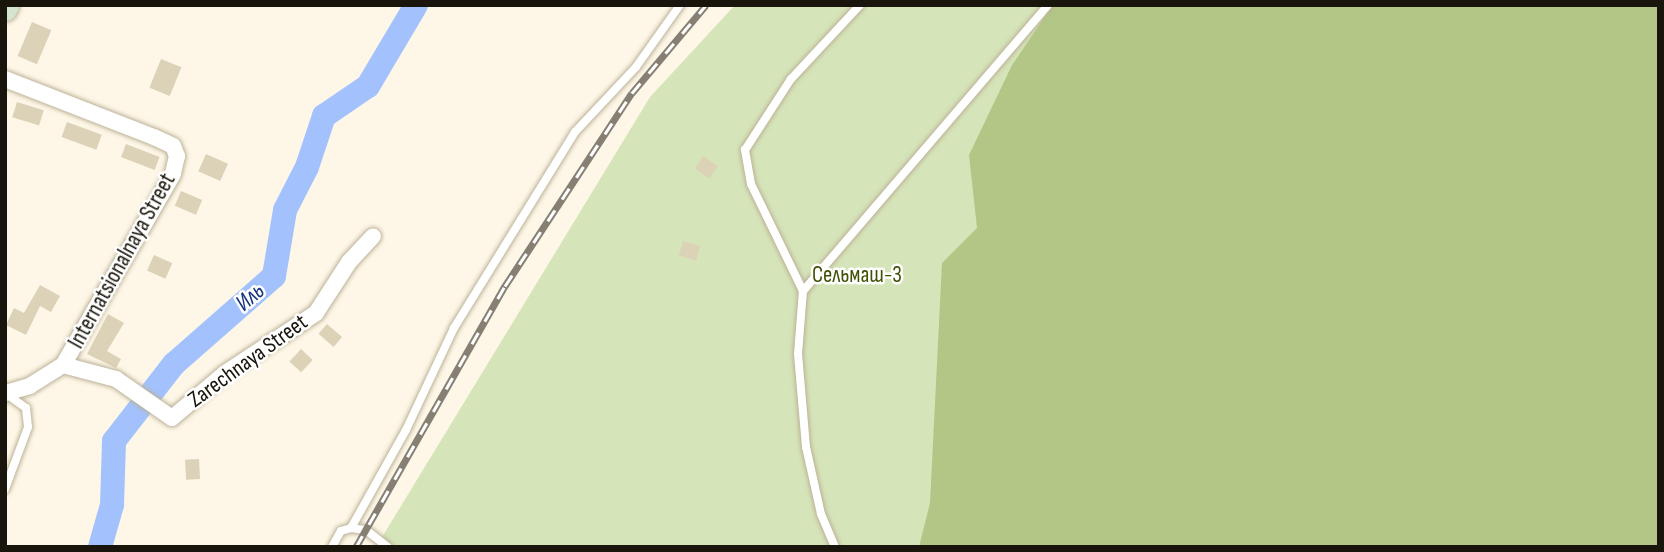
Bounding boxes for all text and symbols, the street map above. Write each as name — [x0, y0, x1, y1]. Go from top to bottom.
street label: Internatsionalnaya Street — [62, 169, 182, 353]
park label: Сельмаш-3 — [812, 261, 902, 289]
water label: Иль — [229, 277, 271, 317]
street label: Zarechnaya Street — [183, 308, 313, 414]

